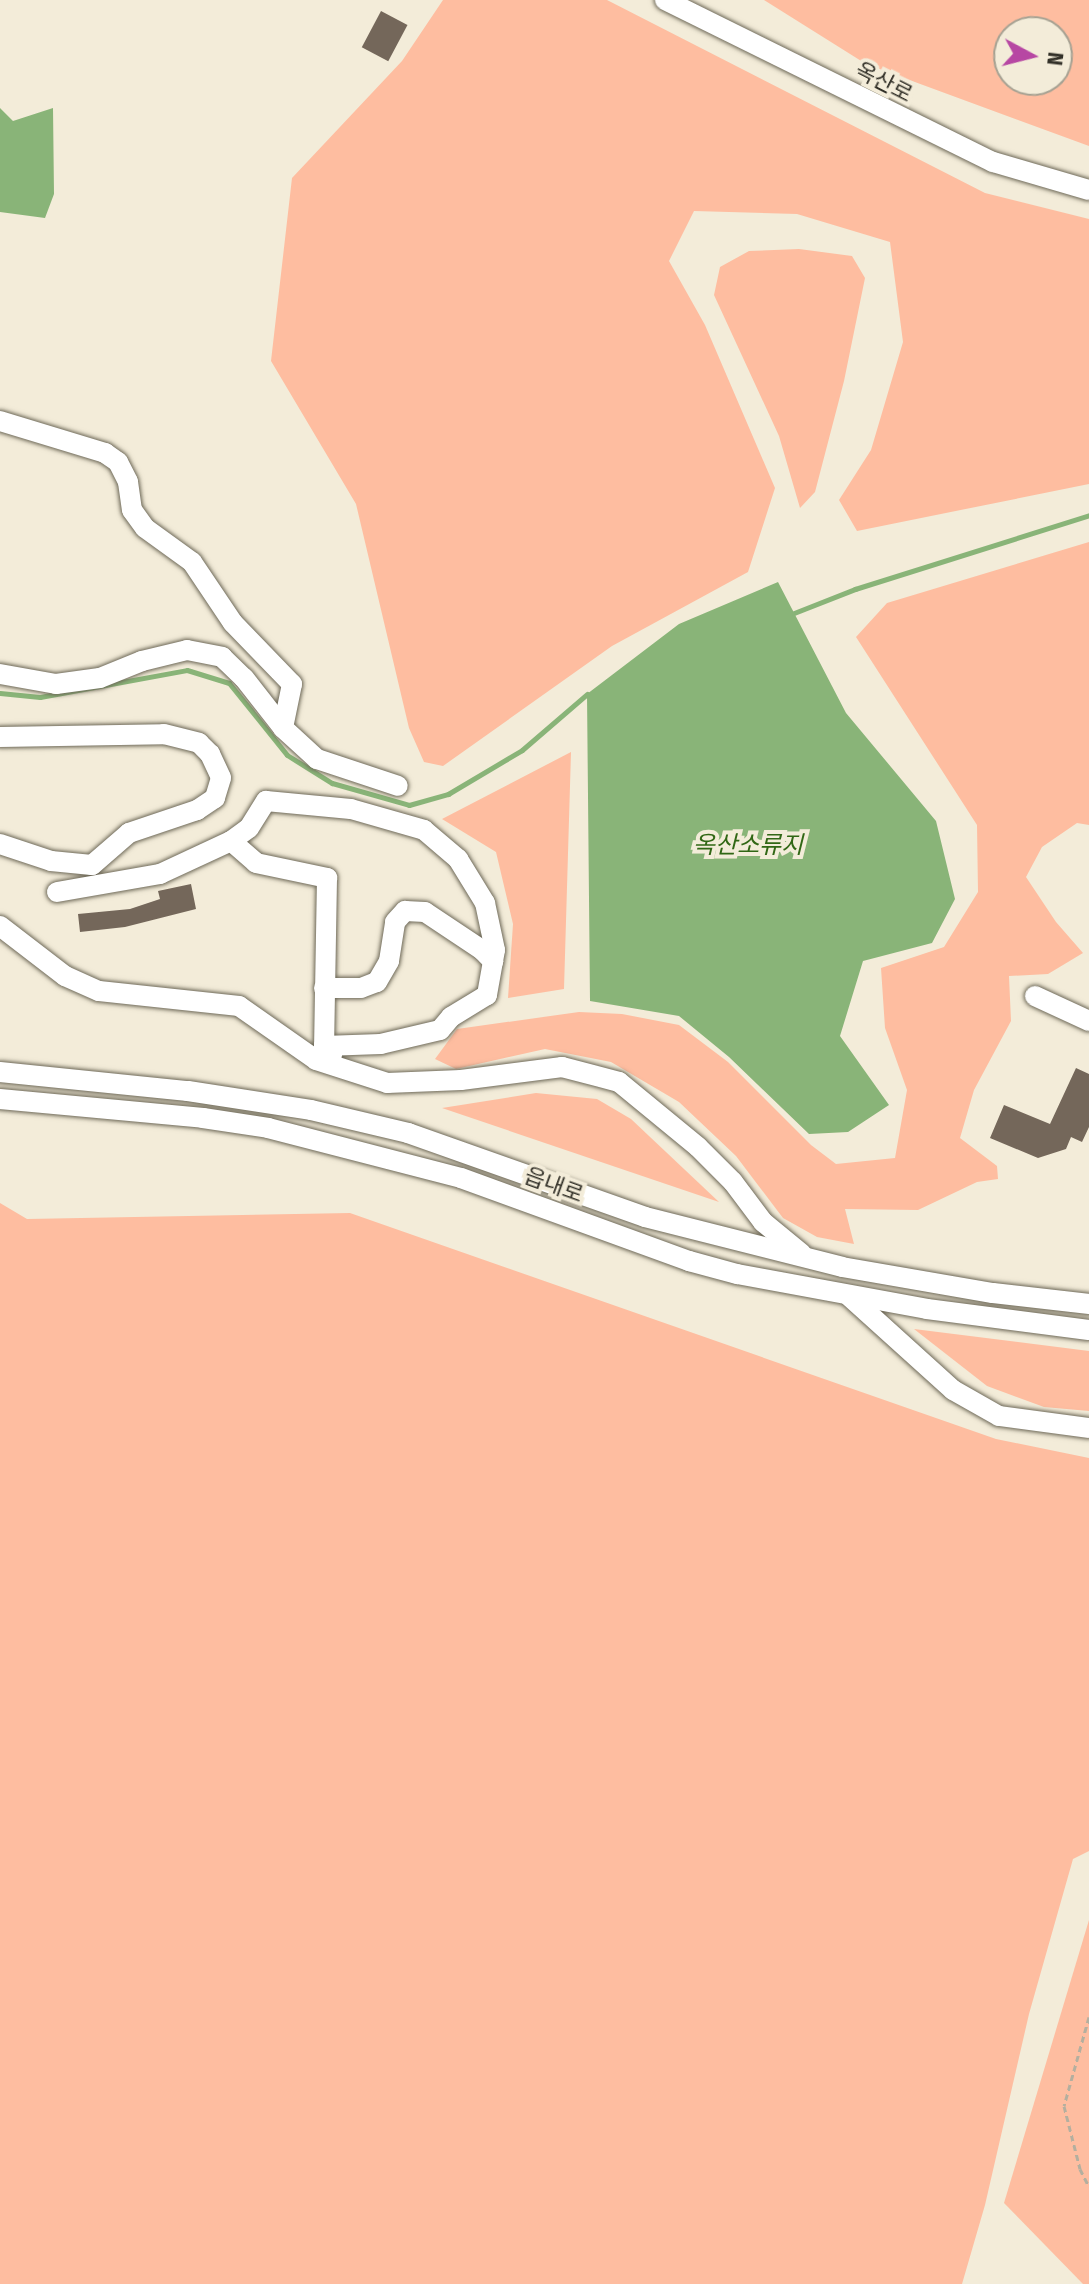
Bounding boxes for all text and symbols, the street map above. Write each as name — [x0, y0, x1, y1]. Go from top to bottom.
north arrow — [993, 16, 1073, 96]
text: N — [1041, 51, 1070, 67]
street label: 옥산로 — [851, 56, 917, 108]
water label: 옥산소류지 — [693, 832, 803, 860]
street label: 읍내로 — [521, 1162, 587, 1208]

